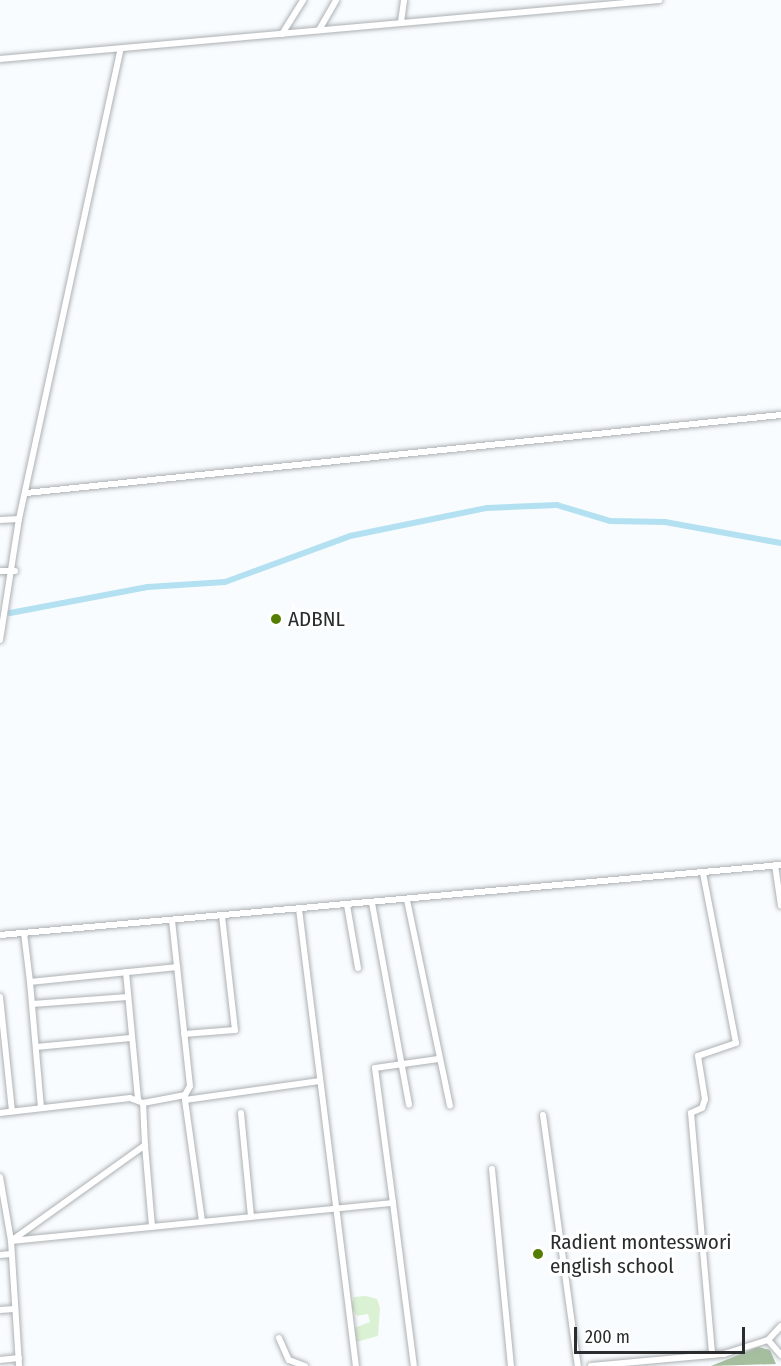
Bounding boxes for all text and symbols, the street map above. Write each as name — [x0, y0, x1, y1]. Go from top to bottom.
place label: ADBNL — [288, 606, 345, 632]
marker: ADBNL — [269, 612, 283, 626]
place label: Radient montesswori english school — [550, 1229, 732, 1279]
marker: Radient montesswori english school — [531, 1247, 545, 1261]
scale bar — [577, 1315, 748, 1353]
text: 200 m — [585, 1326, 630, 1348]

